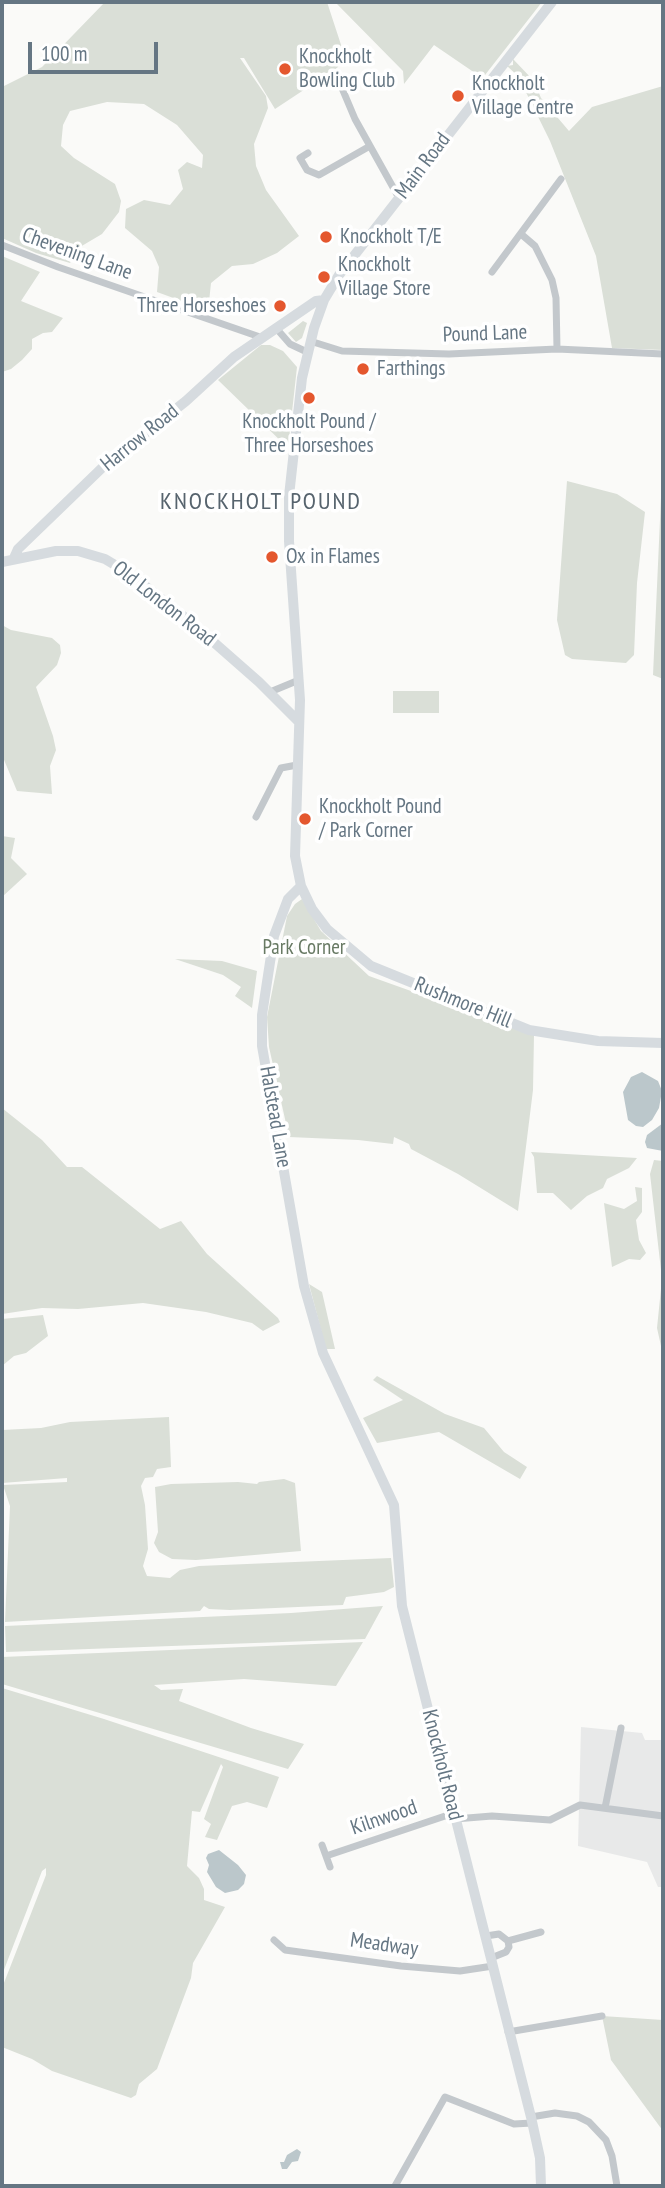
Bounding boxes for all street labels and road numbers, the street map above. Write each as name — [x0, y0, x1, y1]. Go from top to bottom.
street label: Main Road — [390, 128, 456, 204]
street label: Chevening Lane — [19, 222, 135, 286]
street label: Pound Lane — [442, 320, 528, 348]
street label: Harrow Road — [96, 399, 184, 477]
street label: Old London Road — [107, 556, 221, 652]
street label: Rushmore Hill — [411, 972, 515, 1034]
street label: Halstead Lane — [254, 1064, 296, 1170]
street label: Knockholt Road — [416, 1707, 468, 1823]
street label: Kilnwood — [348, 1795, 420, 1841]
street label: Meadway — [348, 1928, 420, 1962]

